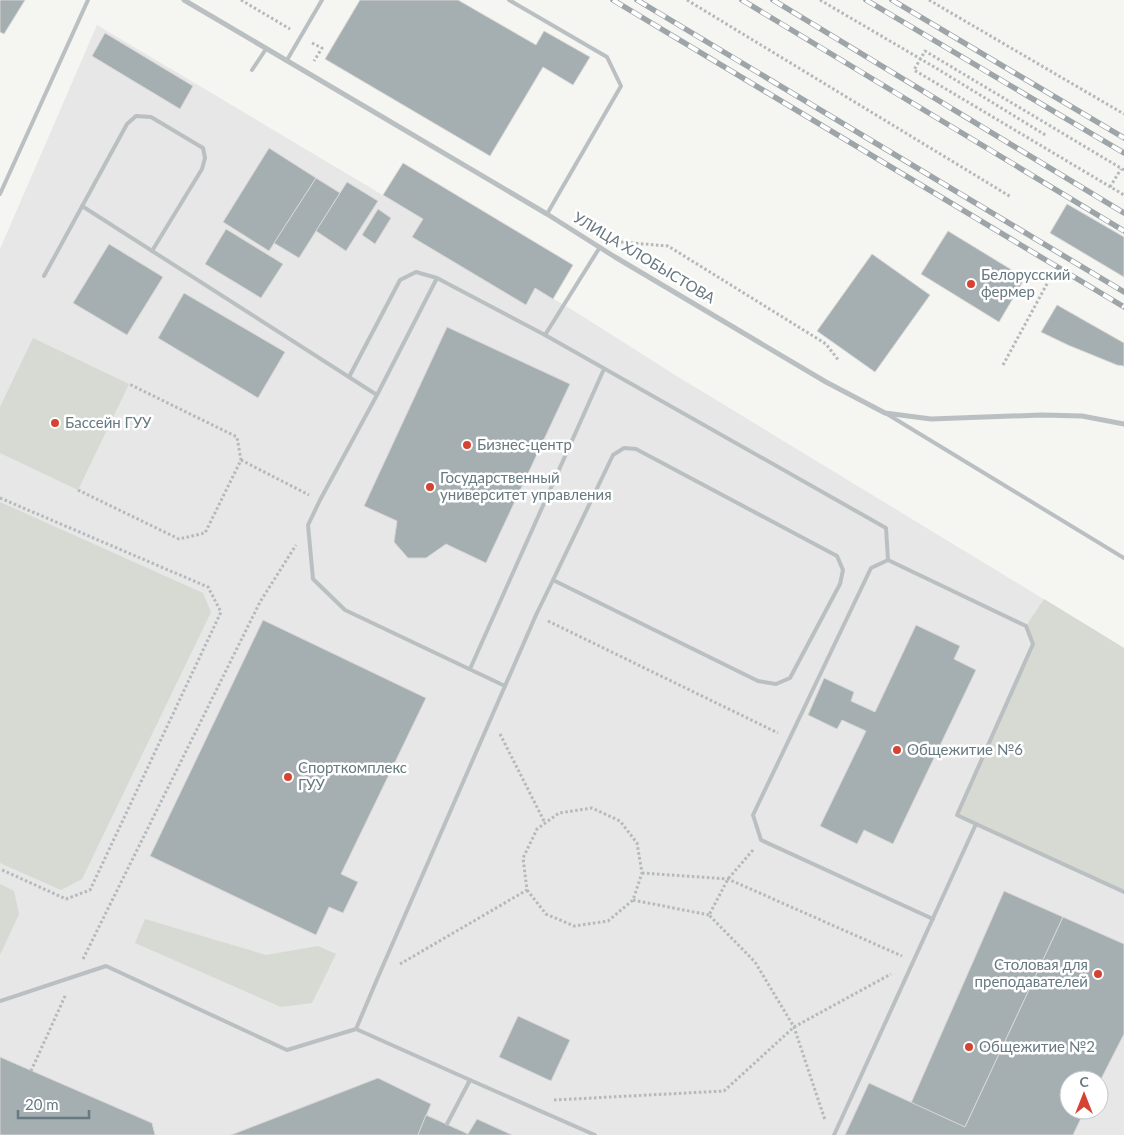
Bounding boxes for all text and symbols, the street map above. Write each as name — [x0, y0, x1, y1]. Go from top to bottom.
street label: УЛИЦА ХЛОБЫСТОВА — [570, 208, 719, 307]
place label: Белорусский фермер — [981, 265, 1070, 300]
marker: Белорусский фермер — [965, 278, 977, 290]
place label: Бассейн ГУУ — [65, 413, 152, 431]
marker: Бассейн ГУУ — [49, 417, 61, 429]
place label: Бизнес-центр — [477, 435, 572, 453]
marker: Бизнес-центр — [461, 439, 473, 451]
place label: Государственный университет управления — [440, 468, 612, 503]
marker: Государственный университет управления — [424, 481, 436, 493]
place label: Общежитие №6 — [907, 740, 1023, 758]
marker: Общежитие №6 — [891, 744, 903, 756]
place label: Спорткомплекс ГУУ — [298, 758, 407, 793]
marker: Спорткомплекс ГУУ — [282, 771, 294, 783]
place label: Столовая для преподавателей — [975, 955, 1088, 990]
marker: Столовая для преподавателей — [1092, 968, 1104, 980]
place label: Общежитие №2 — [979, 1037, 1095, 1055]
marker: Общежитие №2 — [963, 1041, 975, 1053]
north arrow — [1059, 1070, 1109, 1120]
text: С — [1079, 1073, 1089, 1090]
scale bar — [18, 1088, 89, 1120]
text: 20 m — [25, 1095, 59, 1113]

